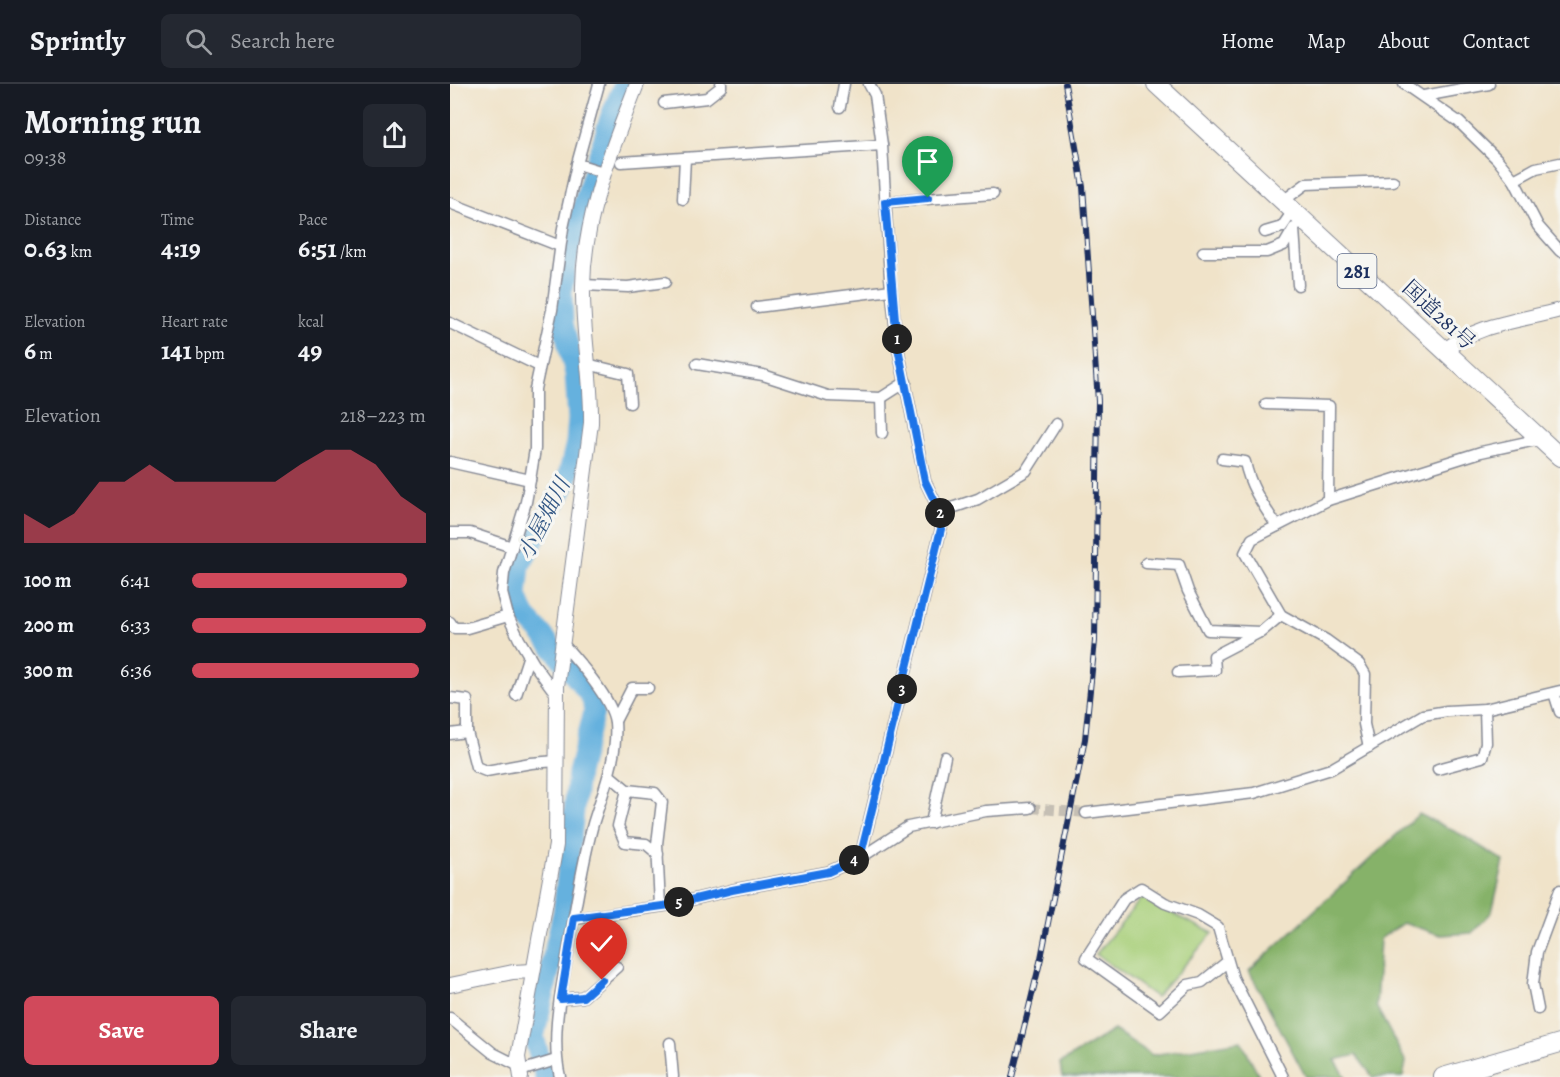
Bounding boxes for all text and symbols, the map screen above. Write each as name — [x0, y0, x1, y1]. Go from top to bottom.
search box — [161, 14, 581, 68]
text: Sprintly — [30, 22, 125, 60]
icon: search — [182, 25, 215, 58]
text: Search here — [230, 26, 335, 56]
text: Home — [1221, 27, 1274, 55]
text: Map — [1307, 27, 1345, 55]
text: About — [1378, 27, 1430, 55]
text: Contact — [1463, 27, 1530, 55]
text: Morning run — [24, 99, 201, 144]
button: share — [363, 104, 426, 167]
pin — [902, 136, 953, 198]
text: 09:38 — [24, 144, 67, 171]
icon: arrive — [911, 145, 944, 178]
text: Distance — [24, 209, 81, 231]
text: Time — [161, 209, 194, 231]
text: Pace — [298, 209, 328, 231]
text: 0.63 — [24, 231, 68, 266]
text: 4:19 — [161, 231, 201, 266]
text: 6:51 — [298, 231, 337, 266]
text: km — [68, 241, 92, 263]
text: /km — [337, 241, 366, 263]
road number: 281 — [1338, 254, 1376, 288]
street label: 国道281号 — [1396, 274, 1482, 356]
text: Elevation — [24, 311, 85, 333]
text: Heart rate — [161, 311, 228, 333]
text: kcal — [298, 311, 324, 333]
pin: 1 — [882, 324, 912, 354]
text: 1 — [894, 328, 900, 350]
text: 6 — [24, 333, 36, 368]
text: 141 — [161, 333, 192, 368]
text: 49 — [298, 333, 322, 368]
text: m — [36, 343, 53, 365]
text: bpm — [192, 343, 225, 365]
text: Elevation — [24, 402, 101, 429]
text: 218–223 m — [340, 402, 426, 429]
water label: 小屋畑川 — [511, 471, 578, 565]
pin: 2 — [925, 498, 955, 528]
text: 2 — [936, 502, 944, 524]
text: 100 m — [24, 567, 72, 594]
text: 6:41 — [120, 567, 150, 594]
text: 200 m — [24, 612, 74, 639]
text: 6:33 — [120, 612, 151, 639]
text: 300 m — [24, 657, 73, 684]
text: 6:36 — [120, 657, 152, 684]
pin: 3 — [887, 674, 917, 704]
text: 3 — [899, 678, 905, 700]
pin: 4 — [839, 845, 869, 875]
text: 4 — [850, 849, 858, 871]
pin: 5 — [664, 887, 694, 917]
text: 5 — [676, 891, 682, 913]
pin — [576, 918, 627, 980]
icon: check — [585, 927, 618, 960]
button: Save — [24, 996, 219, 1065]
button: Share — [231, 996, 426, 1065]

